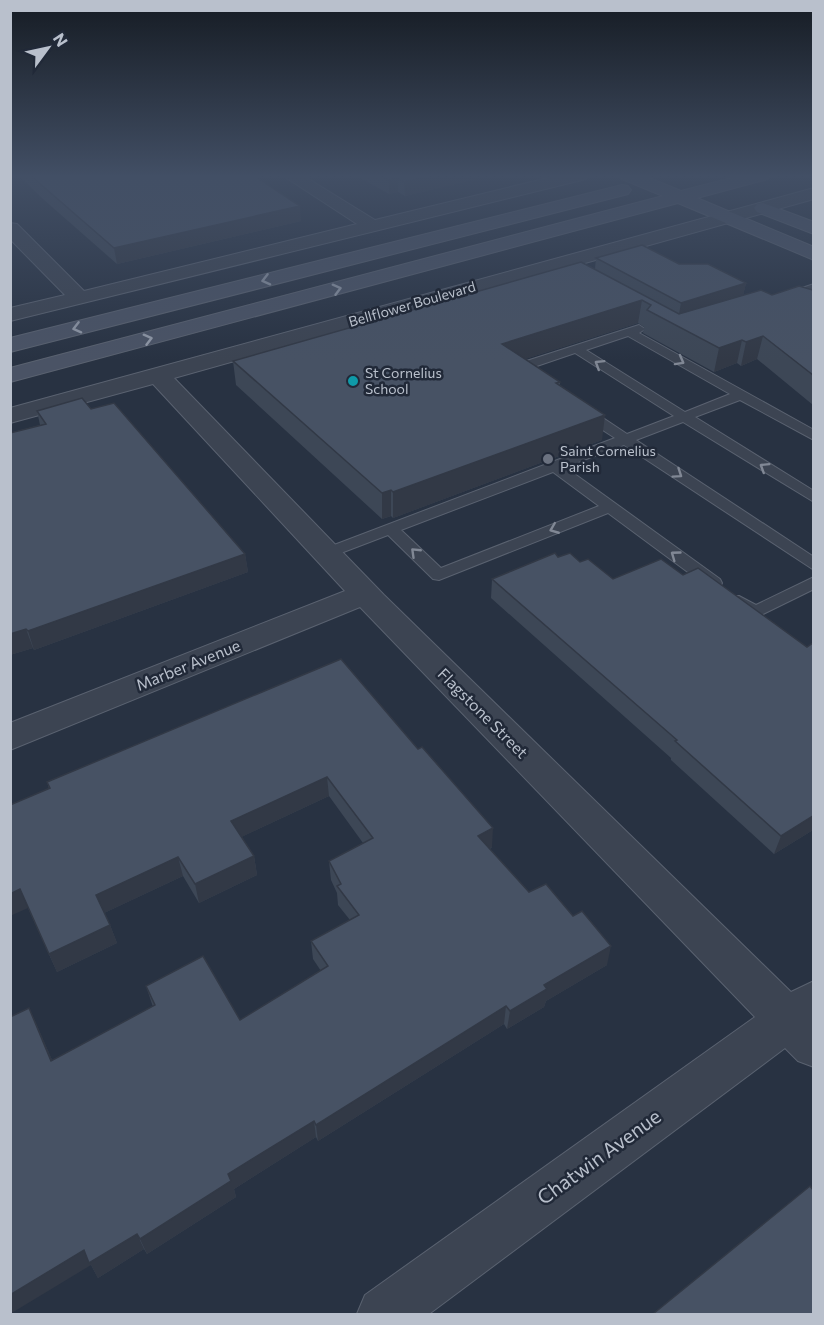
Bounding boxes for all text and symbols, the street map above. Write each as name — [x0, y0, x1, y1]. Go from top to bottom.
north arrow — [18, 18, 78, 78]
text: N — [50, 29, 72, 50]
one-way arrow — [261, 273, 271, 286]
street label: Bellflower Boulevard — [346, 277, 477, 330]
one-way arrow — [332, 284, 342, 297]
one-way arrow — [72, 321, 82, 334]
one-way arrow — [142, 334, 153, 346]
one-way arrow — [674, 354, 684, 365]
one-way arrow — [595, 359, 605, 371]
place label: St Cornelius School — [365, 364, 442, 397]
marker: St Cornelius School — [346, 374, 360, 388]
place label: Saint Cornelius Parish — [560, 442, 656, 475]
marker: Saint Cornelius Parish — [541, 452, 555, 466]
one-way arrow — [760, 463, 770, 475]
one-way arrow — [671, 467, 682, 478]
one-way arrow — [550, 522, 561, 534]
one-way arrow — [412, 549, 423, 560]
one-way arrow — [671, 551, 682, 562]
street label: Marber Avenue — [133, 635, 243, 694]
street label: Flagstone Street — [434, 664, 533, 762]
street label: Chatwin Avenue — [532, 1103, 665, 1209]

